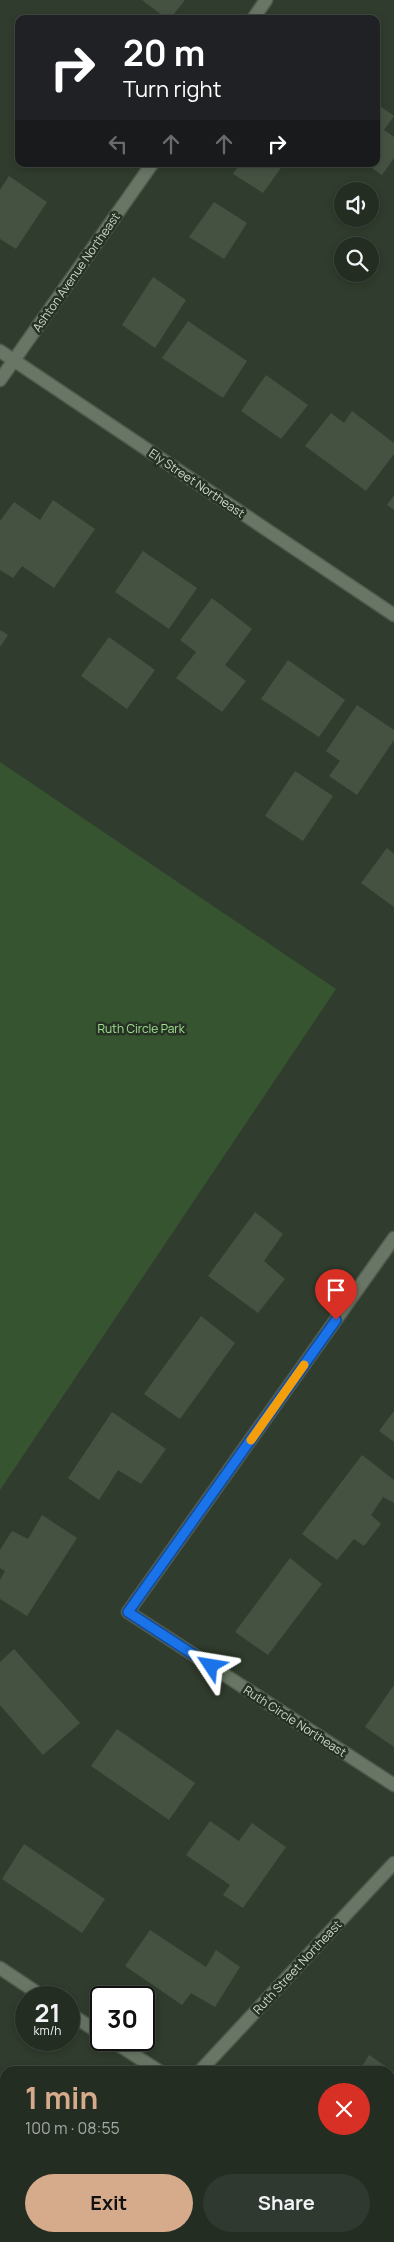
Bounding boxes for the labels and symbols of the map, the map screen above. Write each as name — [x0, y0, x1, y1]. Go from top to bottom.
street label: Ashton Avenue Northeast — [28, 209, 124, 335]
street label: Ely Street Northeast — [146, 445, 248, 522]
park label: Ruth Circle Park — [97, 1020, 186, 1037]
pin — [315, 1269, 357, 1320]
position arrow — [184, 1639, 236, 1691]
street label: Ruth Circle Northeast — [240, 1681, 350, 1761]
street label: Ruth Street Northeast — [249, 1916, 345, 2018]
speed limit sign: 30 — [90, 1986, 155, 2051]

